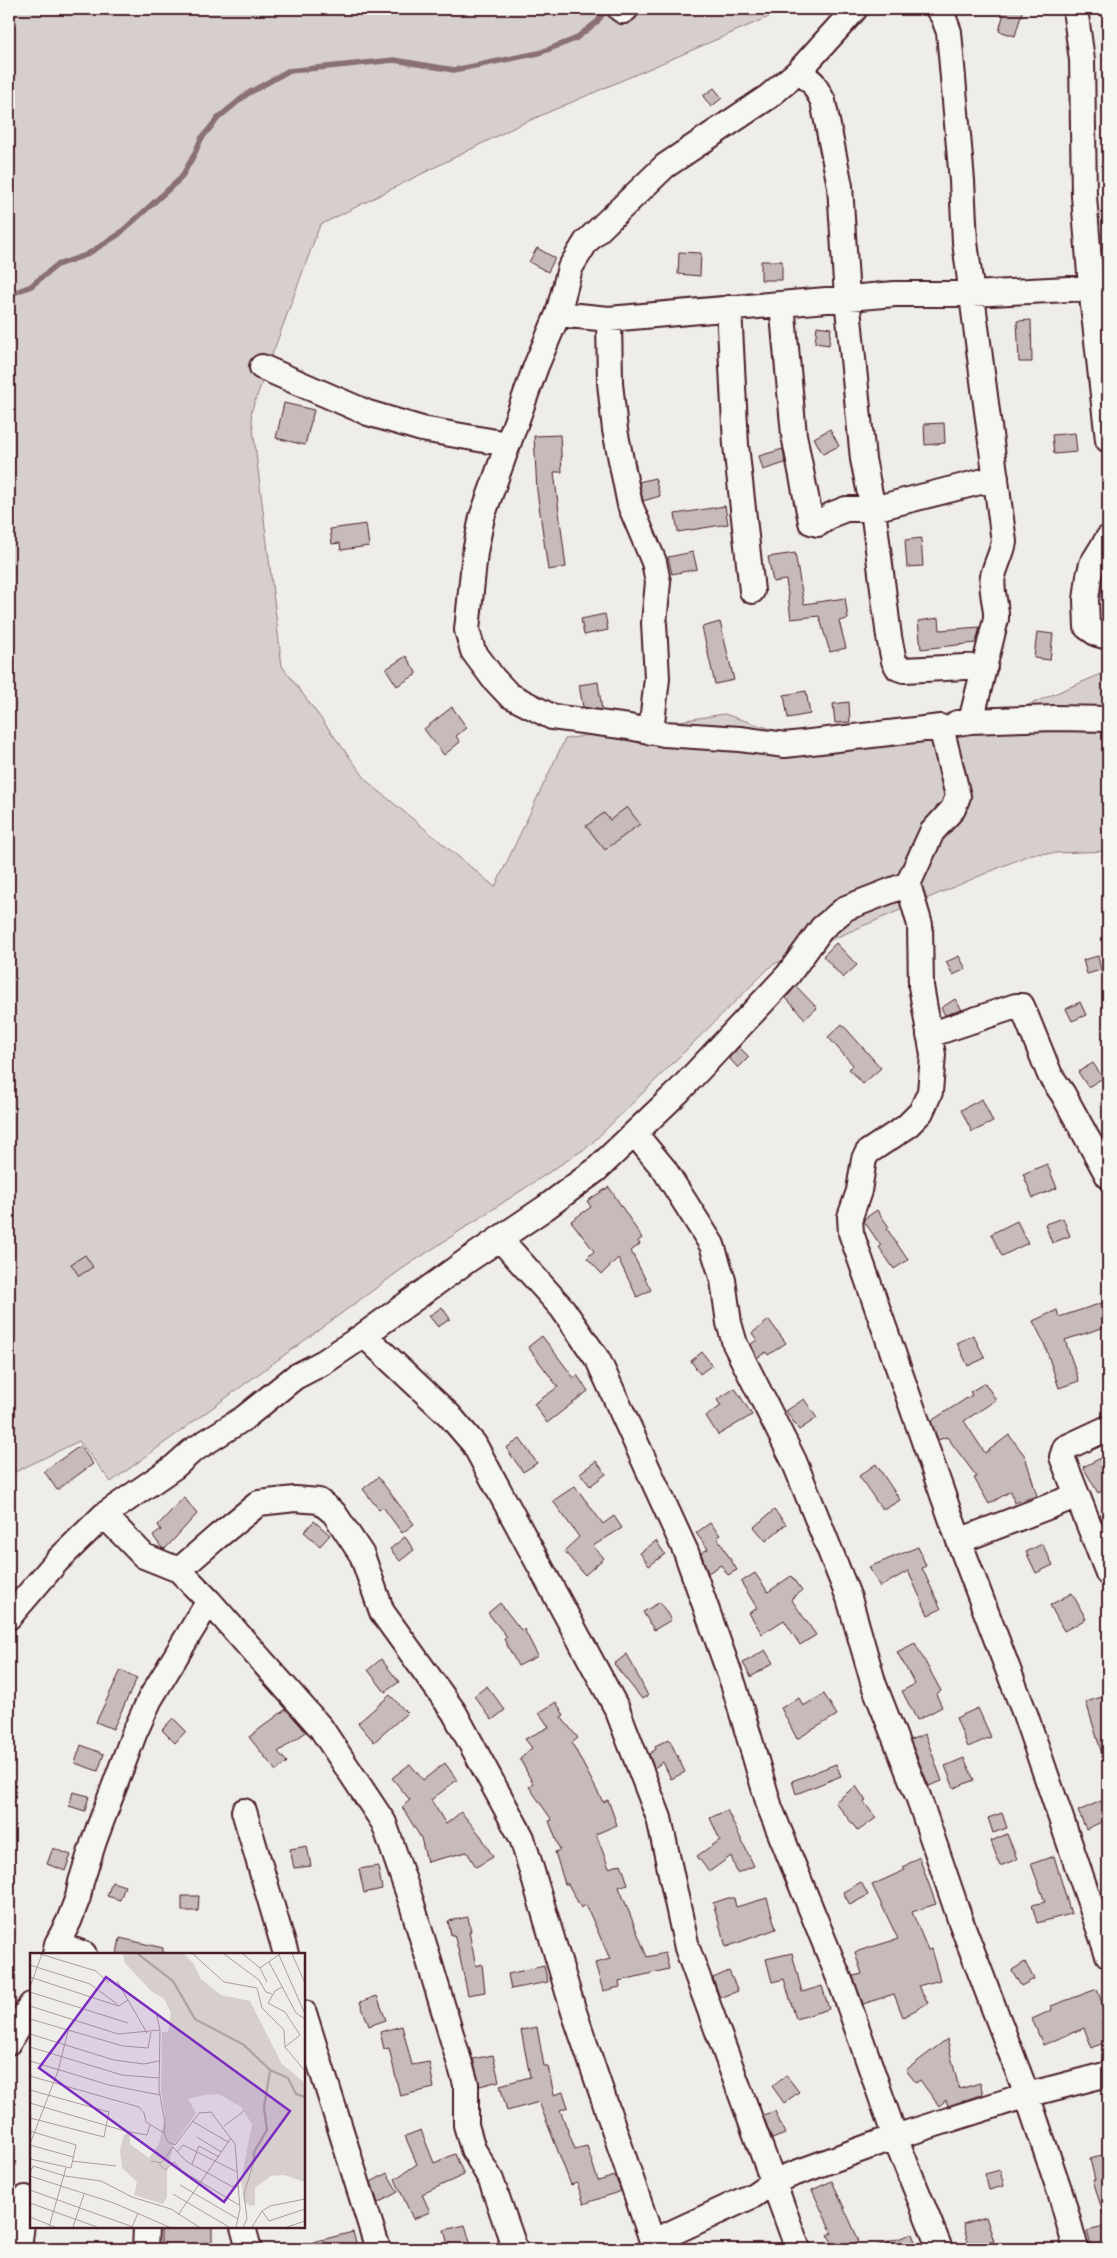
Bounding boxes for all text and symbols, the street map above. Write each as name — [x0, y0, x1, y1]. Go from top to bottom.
inset map — [30, 1953, 305, 2228]

